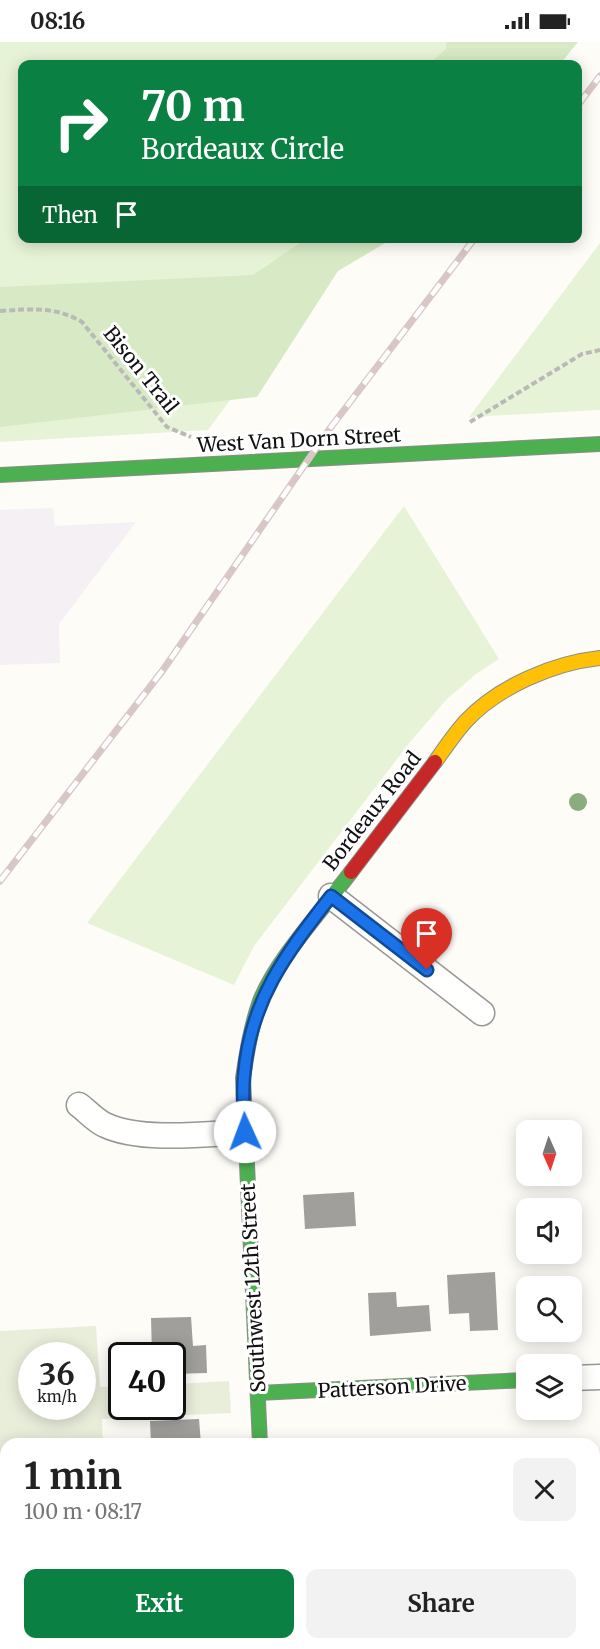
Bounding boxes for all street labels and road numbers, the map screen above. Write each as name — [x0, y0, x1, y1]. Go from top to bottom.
street label: Bison Trail — [99, 321, 184, 418]
street label: West Van Dorn Street — [195, 422, 402, 457]
street label: Bordeaux Road — [317, 746, 426, 875]
street label: Southwest 12th Street — [235, 1182, 270, 1393]
street label: Patterson Drive — [317, 1370, 467, 1403]

